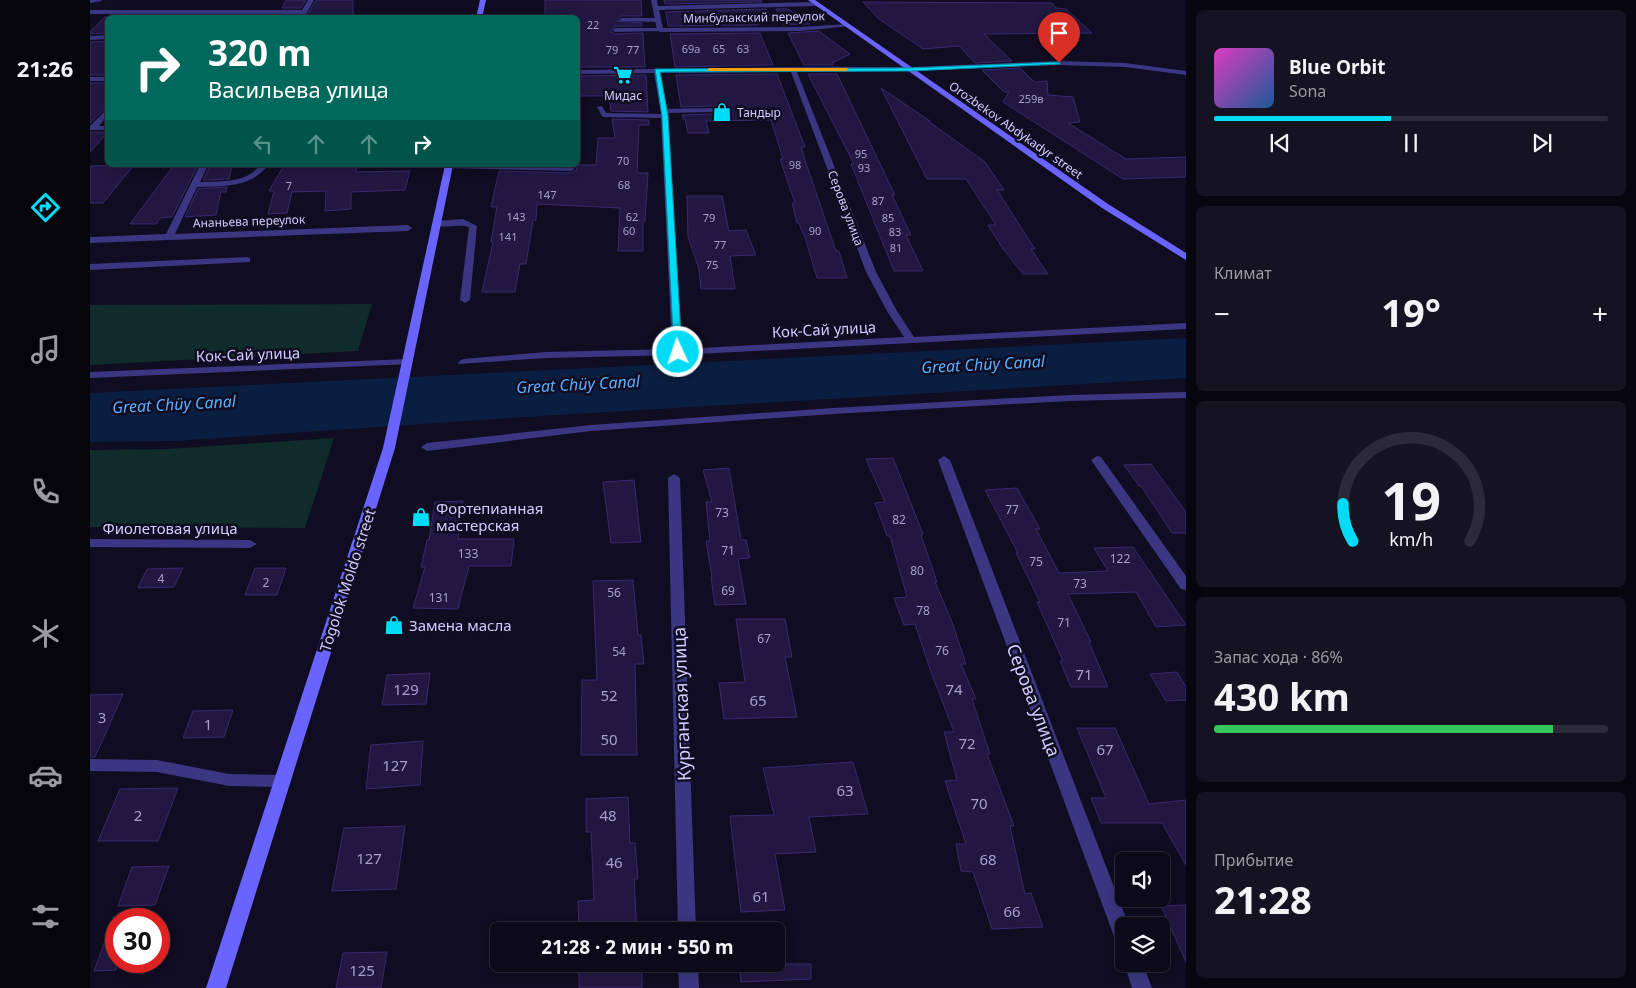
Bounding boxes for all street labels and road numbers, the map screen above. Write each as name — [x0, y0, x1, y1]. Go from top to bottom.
street label: Минбулакский переулок — [683, 7, 826, 27]
street label: Orozbekov Abdykadyr street — [946, 77, 1087, 183]
street label: Серова улица — [824, 168, 868, 248]
street label: Ананьева переулок — [193, 211, 306, 231]
street label: Кок-Сай улица — [771, 316, 877, 342]
street label: Кок-Сай улица — [196, 342, 300, 366]
street label: Togolok Moldo street — [314, 505, 380, 654]
street label: Фиолетовая улица — [102, 518, 238, 538]
street label: Курганская улица — [666, 626, 696, 782]
street label: Серова улица — [1001, 640, 1067, 760]

